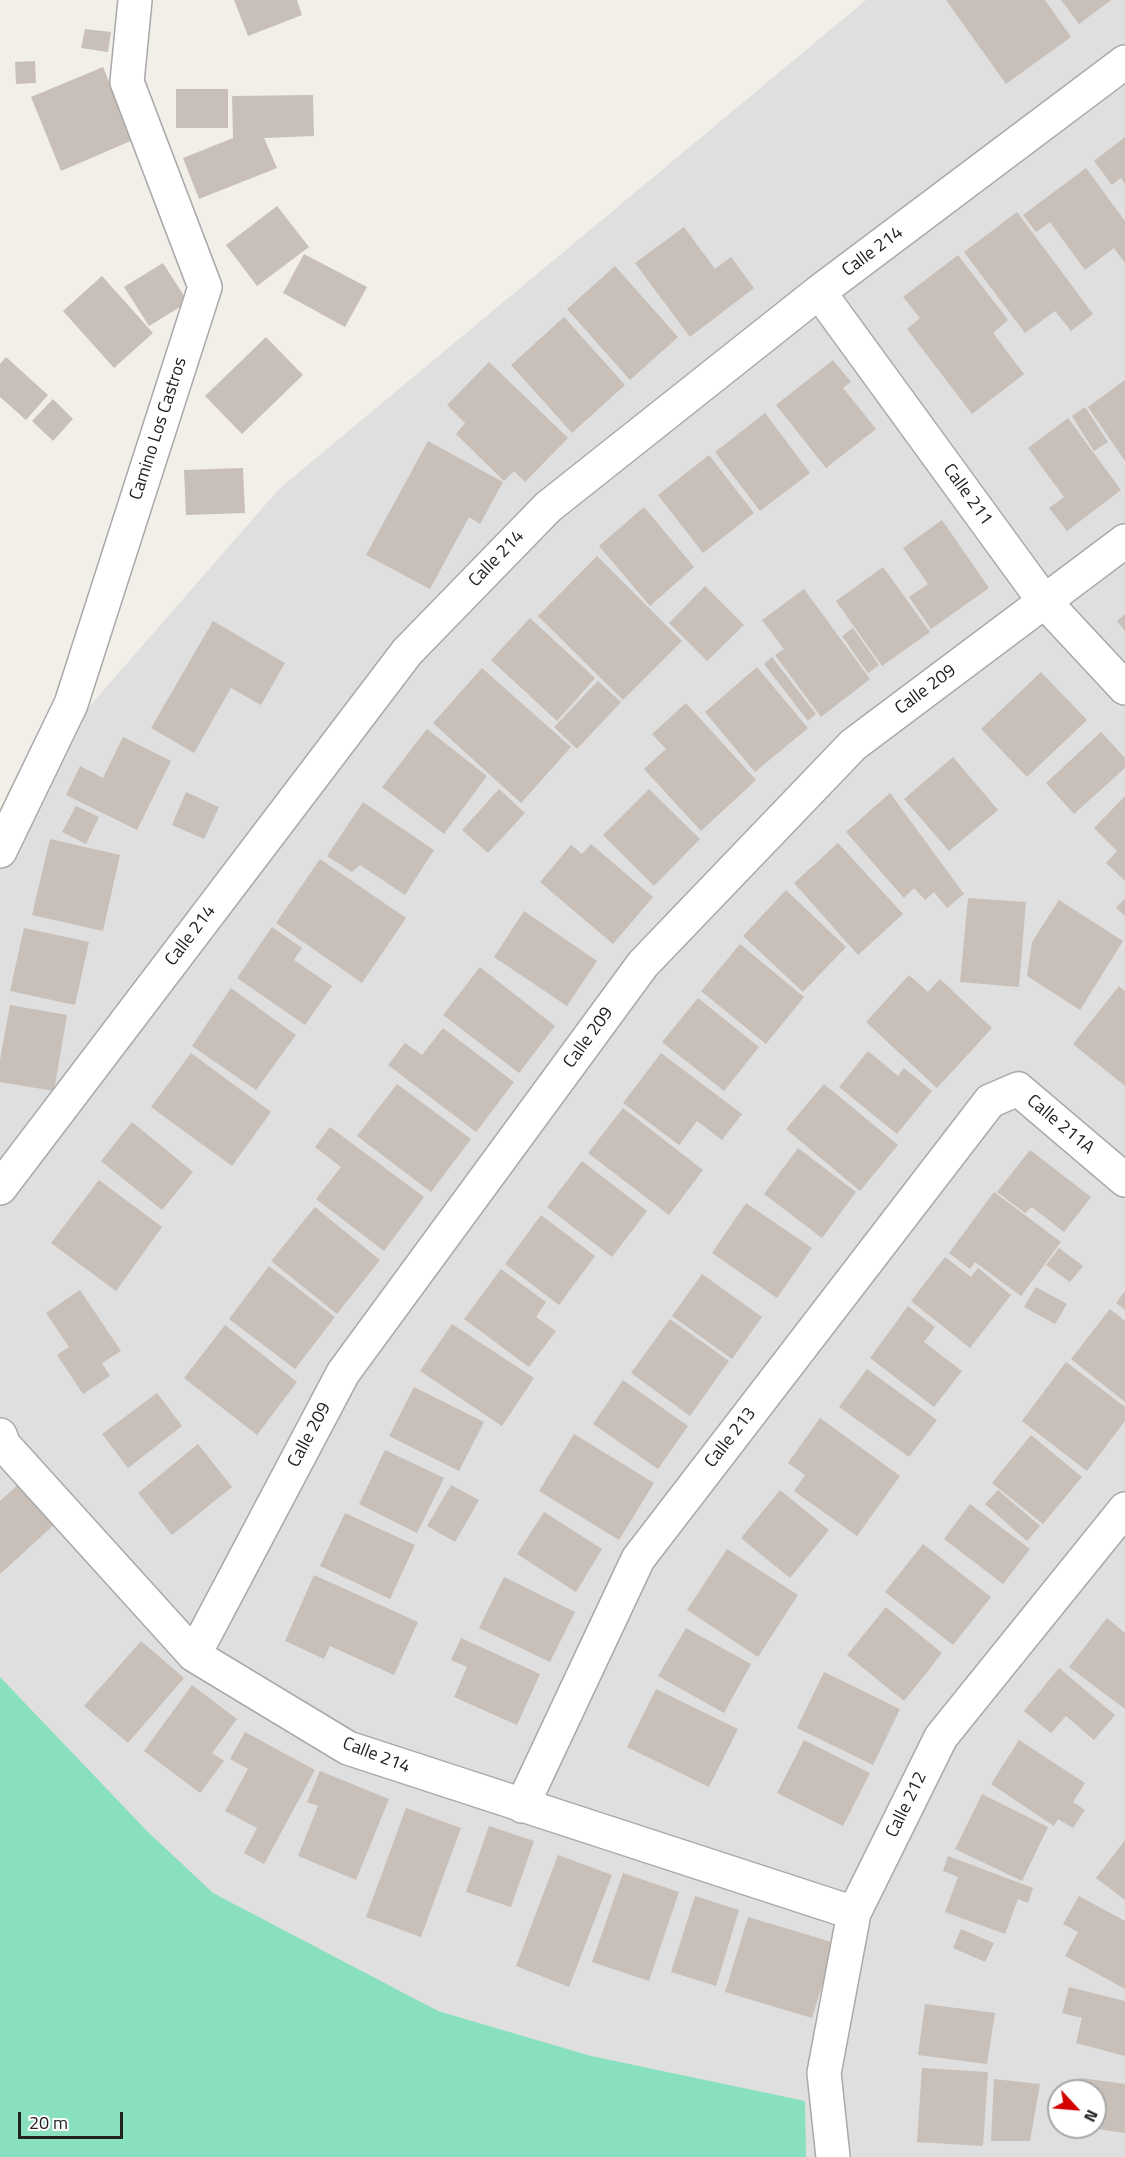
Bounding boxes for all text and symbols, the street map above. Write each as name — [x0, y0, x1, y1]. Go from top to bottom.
street label: Calle 214 — [838, 222, 908, 282]
street label: Camino Los Castros — [126, 355, 192, 503]
street label: Calle 211 — [938, 460, 996, 530]
street label: Calle 214 — [465, 526, 529, 592]
street label: Calle 209 — [891, 660, 961, 720]
street label: Calle 214 — [161, 901, 221, 971]
street label: Calle 209 — [560, 1003, 618, 1073]
street label: Calle 211A — [1022, 1091, 1098, 1159]
street label: Calle 209 — [284, 1399, 336, 1471]
street label: Calle 213 — [701, 1404, 761, 1472]
street label: Calle 214 — [339, 1733, 413, 1779]
street label: Calle 212 — [882, 1769, 932, 1841]
north arrow — [1047, 2079, 1107, 2139]
scale bar — [21, 2100, 126, 2138]
text: N — [1078, 2106, 1105, 2126]
text: 20 m — [29, 2109, 68, 2136]

